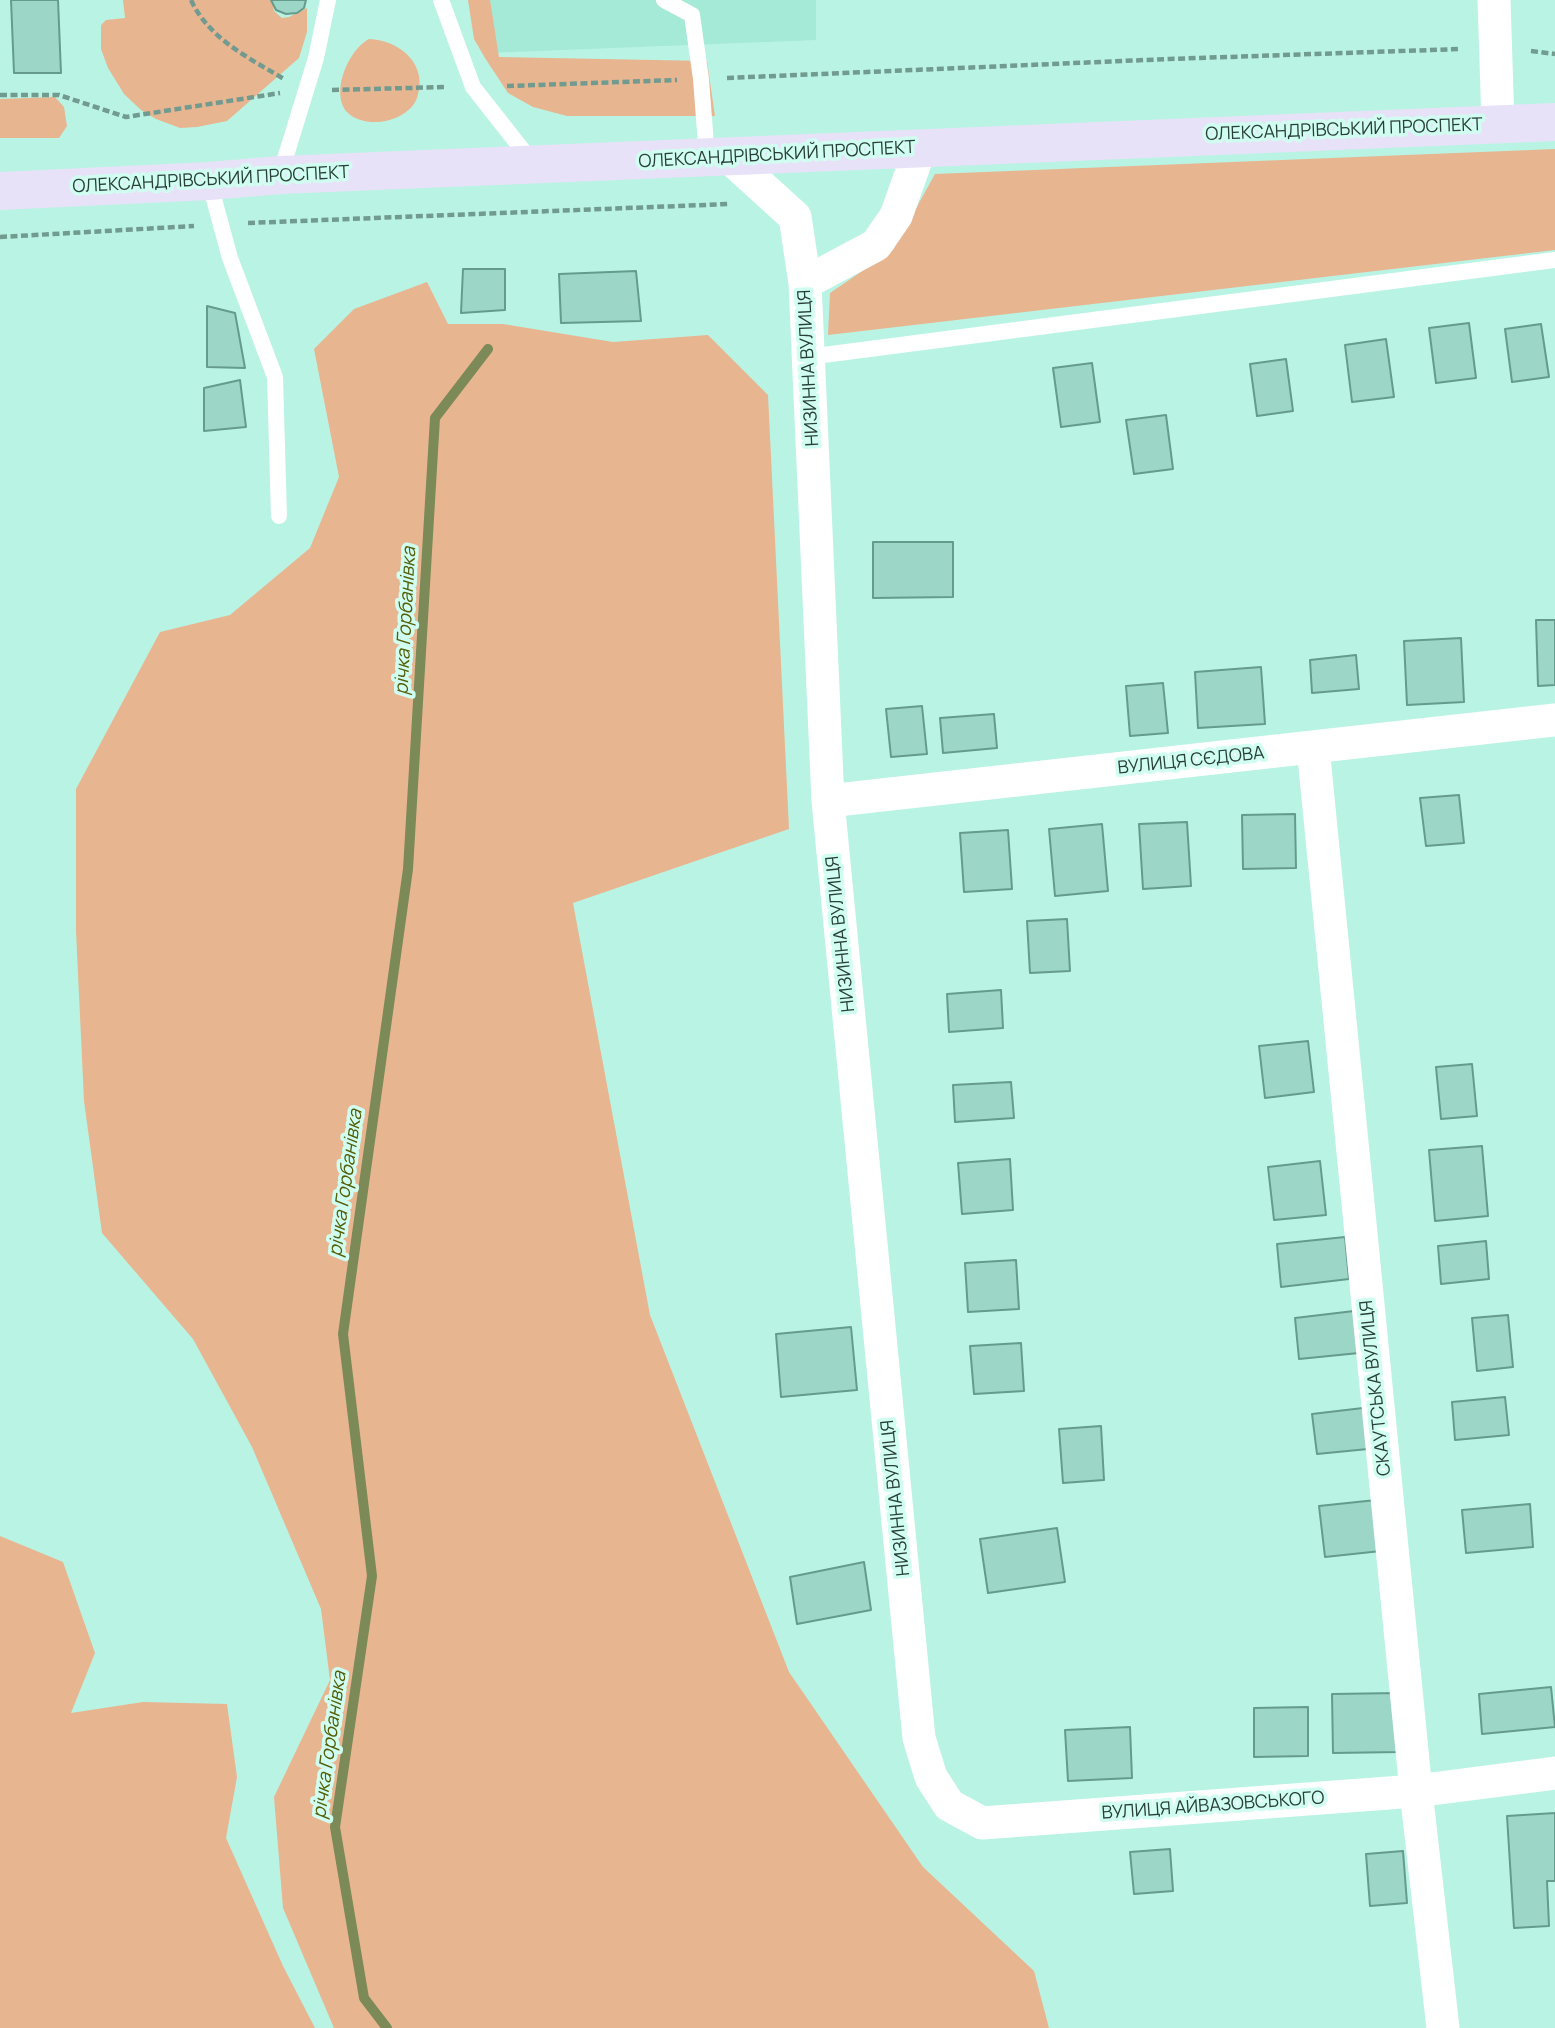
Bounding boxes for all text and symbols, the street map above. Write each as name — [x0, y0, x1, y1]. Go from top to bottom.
street label: ОЛЕКСАНДРІВСЬКИЙ ПРОСПЕКТ — [1205, 114, 1483, 146]
street label: ОЛЕКСАНДРІВСЬКИЙ ПРОСПЕКТ — [638, 137, 916, 173]
street label: ОЛЕКСАНДРІВСЬКИЙ ПРОСПЕКТ — [72, 162, 350, 198]
street label: НИЗИННА ВУЛИЦЯ — [794, 289, 824, 447]
water label: річка Горбанівка — [391, 546, 421, 696]
street label: ВУЛИЦЯ СЄДОВА — [1117, 743, 1265, 779]
street label: НИЗИННА ВУЛИЦЯ — [822, 855, 860, 1013]
water label: річка Горбанівка — [324, 1108, 368, 1258]
street label: СКАУТСЬКА ВУЛИЦЯ — [1356, 1299, 1396, 1477]
street label: НИЗИННА ВУЛИЦЯ — [877, 1419, 915, 1577]
water label: річка Горбанівка — [308, 1670, 352, 1820]
street label: ВУЛИЦЯ АЙВАЗОВСЬКОГО — [1101, 1787, 1325, 1825]

